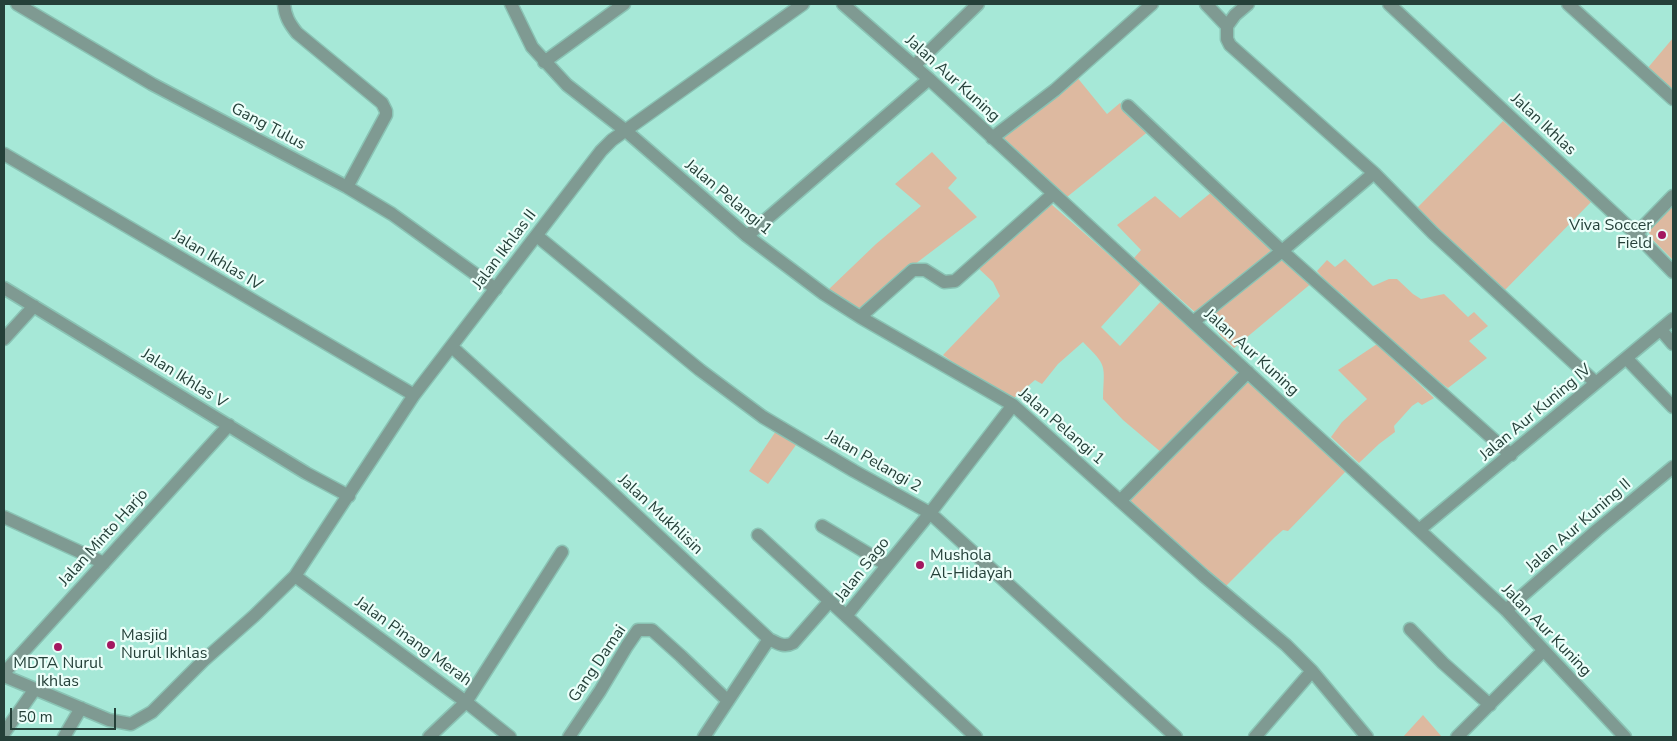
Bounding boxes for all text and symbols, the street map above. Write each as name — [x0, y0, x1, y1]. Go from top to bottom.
street label: Jalan Aur Kuning — [901, 32, 1003, 126]
street label: Jalan Ikhlas — [1506, 90, 1580, 160]
street label: Gang Tulus — [227, 99, 309, 155]
street label: Jalan Pelangi 1 — [681, 156, 775, 240]
street label: Jalan Ikhlas II — [469, 206, 541, 294]
place label: Viva Soccer Field — [1569, 216, 1652, 254]
street label: Jalan Ikhlas IV — [169, 227, 265, 295]
marker: Viva Soccer Field — [1656, 229, 1668, 241]
street label: Jalan Aur Kuning — [1200, 306, 1302, 400]
street label: Jalan Ikhlas V — [138, 345, 230, 413]
street label: Jalan Aur Kuning IV — [1476, 361, 1596, 465]
street label: Jalan Pelangi 1 — [1014, 385, 1108, 469]
street label: Jalan Pelangi 2 — [822, 427, 924, 497]
street label: Jalan Mukhlisin — [614, 471, 706, 559]
street label: Jalan Aur Kuning II — [1523, 475, 1635, 577]
street label: Jalan Minto Harjo — [55, 485, 153, 591]
street label: Jalan Sago — [832, 534, 894, 606]
place label: Mushola Al-Hidayah — [930, 546, 1012, 584]
marker: Mushola Al-Hidayah — [914, 559, 926, 571]
street label: Jalan Aur Kuning — [1497, 581, 1595, 681]
street label: Jalan Pinang Merah — [351, 593, 475, 691]
street label: Gang Damai — [565, 622, 631, 706]
place label: Masjid Nurul Ikhlas — [121, 626, 207, 664]
marker: Masjid Nurul Ikhlas — [105, 639, 117, 651]
marker: MDTA Nurul Ikhlas — [52, 641, 64, 653]
place label: MDTA Nurul Ikhlas — [13, 654, 103, 692]
scale bar — [12, 698, 119, 730]
text: 50 m — [18, 707, 53, 727]

